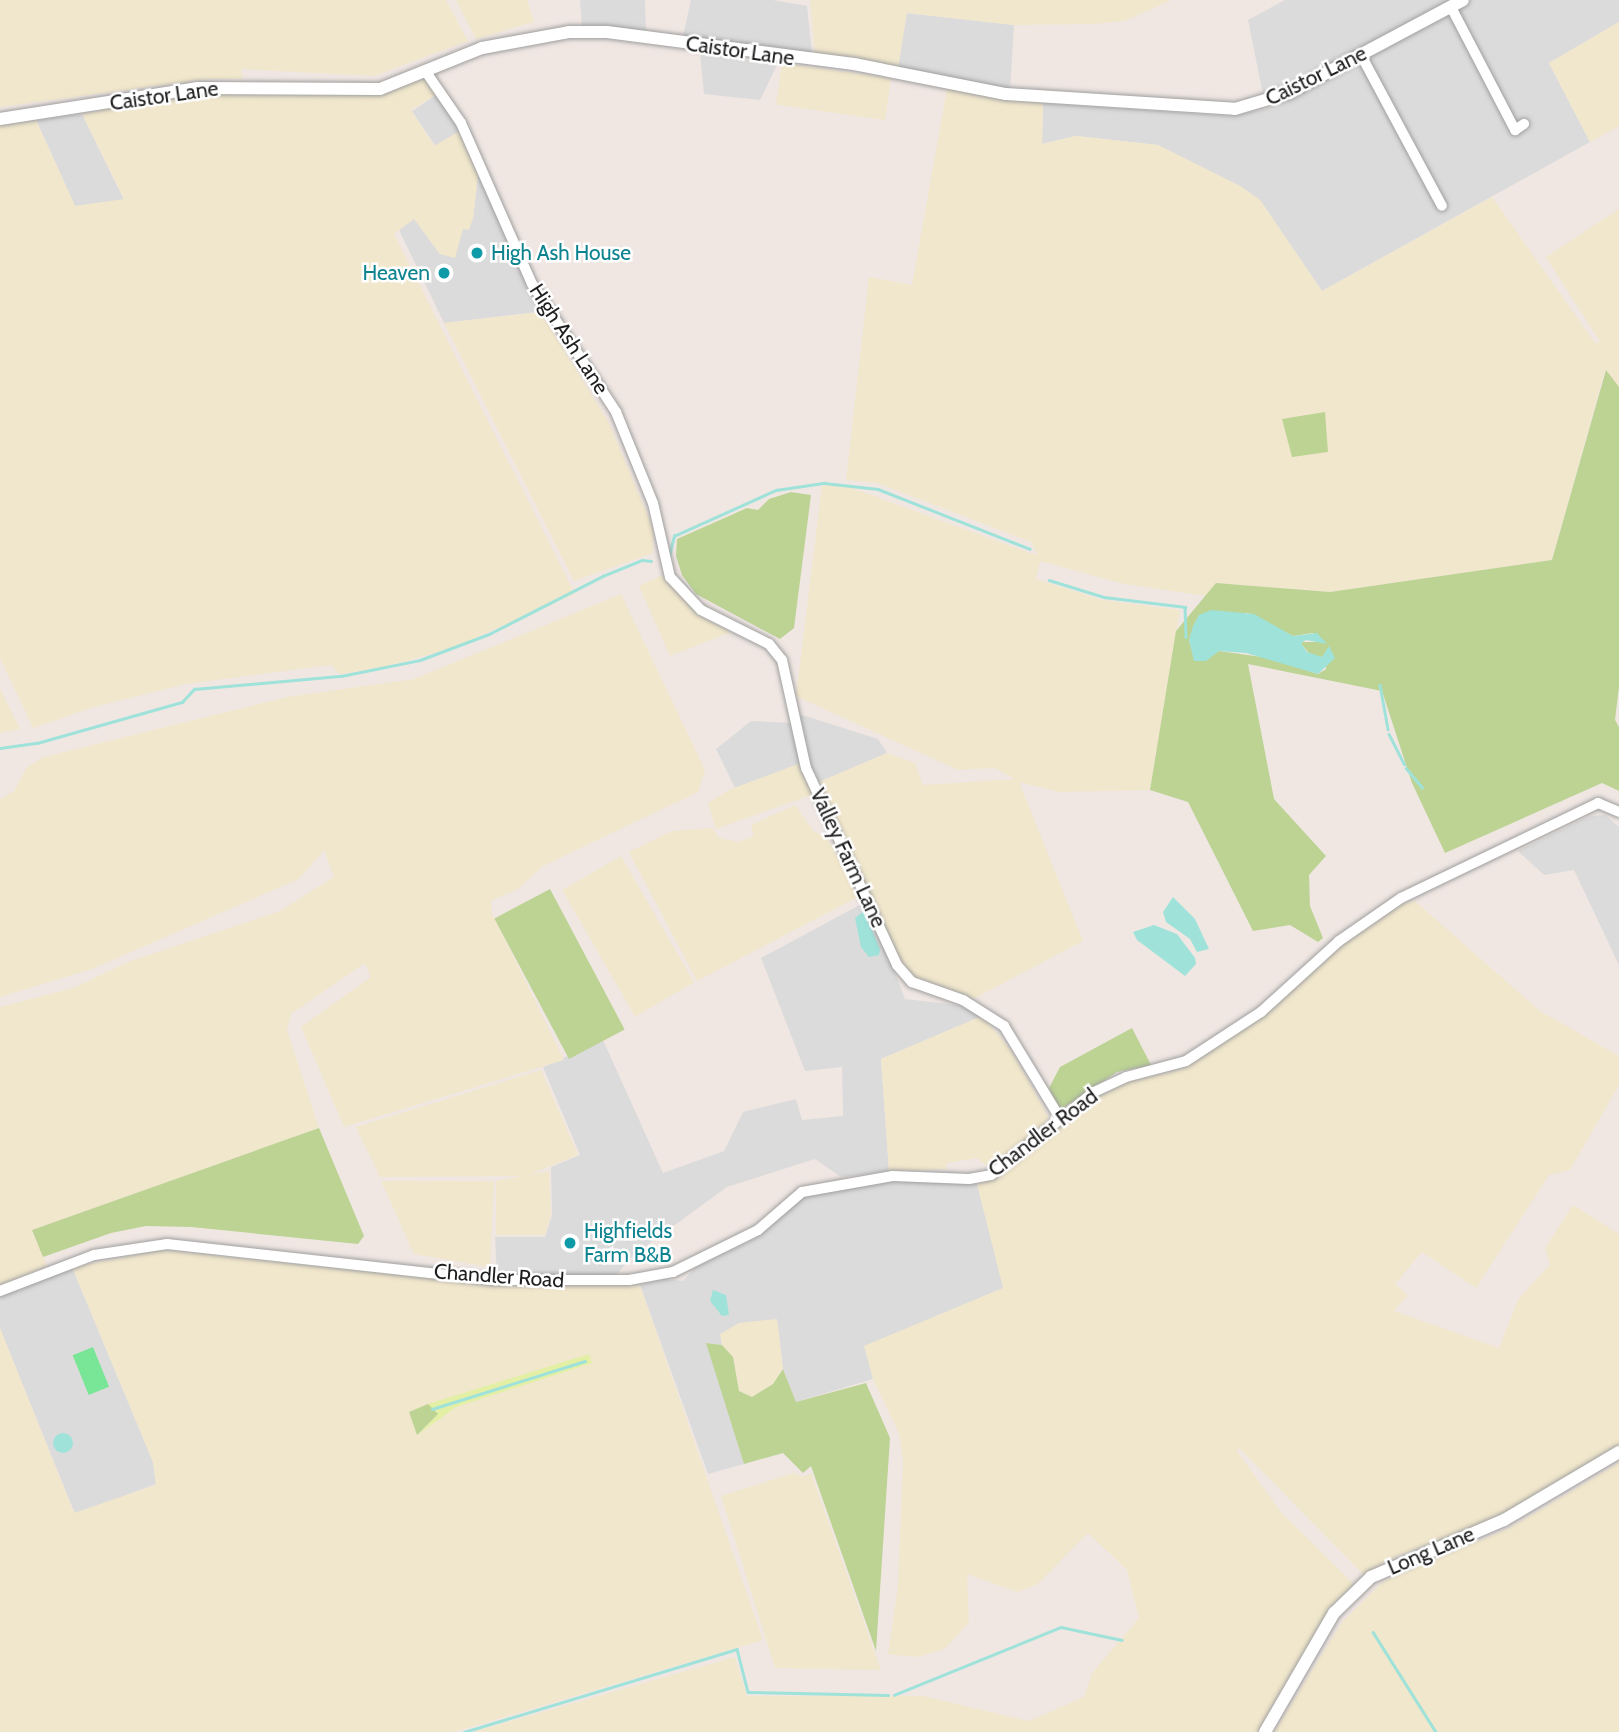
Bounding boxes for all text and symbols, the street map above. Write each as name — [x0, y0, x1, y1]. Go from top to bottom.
street label: Caistor Lane — [684, 31, 796, 71]
street label: Caistor Lane — [1261, 41, 1371, 111]
street label: Caistor Lane — [108, 76, 220, 116]
place label: High Ash House — [491, 240, 631, 266]
marker: High Ash House — [469, 245, 485, 261]
place label: Heaven — [362, 260, 430, 286]
marker: Heaven — [436, 265, 452, 281]
street label: High Ash Lane — [524, 279, 614, 399]
street label: Valley Farm Lane — [805, 784, 891, 932]
street label: Chandler Road — [983, 1084, 1103, 1182]
place label: Highfields Farm B&B — [584, 1218, 672, 1268]
marker: Highfields Farm B&B — [562, 1235, 578, 1251]
street label: Chandler Road — [433, 1259, 565, 1293]
street label: Long Lane — [1384, 1521, 1478, 1581]

